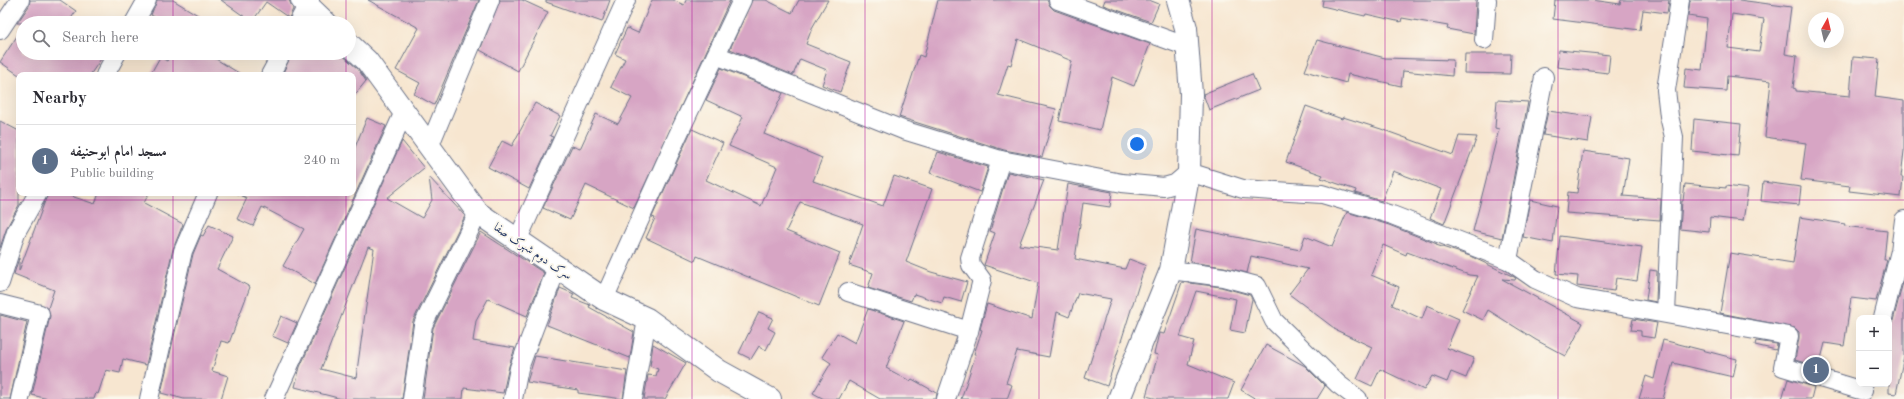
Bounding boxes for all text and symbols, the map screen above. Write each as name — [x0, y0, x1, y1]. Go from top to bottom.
north arrow — [1808, 12, 1844, 48]
search box — [16, 16, 356, 60]
icon: search — [30, 27, 52, 49]
text: Search here — [62, 31, 139, 46]
text: Nearby — [32, 90, 87, 107]
your location — [1127, 134, 1147, 154]
text: مسجد امام ابوحنیفه — [70, 145, 167, 160]
text: 1 — [41, 154, 49, 167]
text: 240 m — [303, 154, 340, 167]
text: Public building — [70, 167, 154, 180]
street label: سرک دوم شهرک صفا — [489, 221, 574, 286]
map controls — [1856, 315, 1892, 387]
button: + — [1856, 315, 1892, 351]
button: − — [1856, 351, 1892, 387]
pin: 1 — [1803, 355, 1829, 385]

